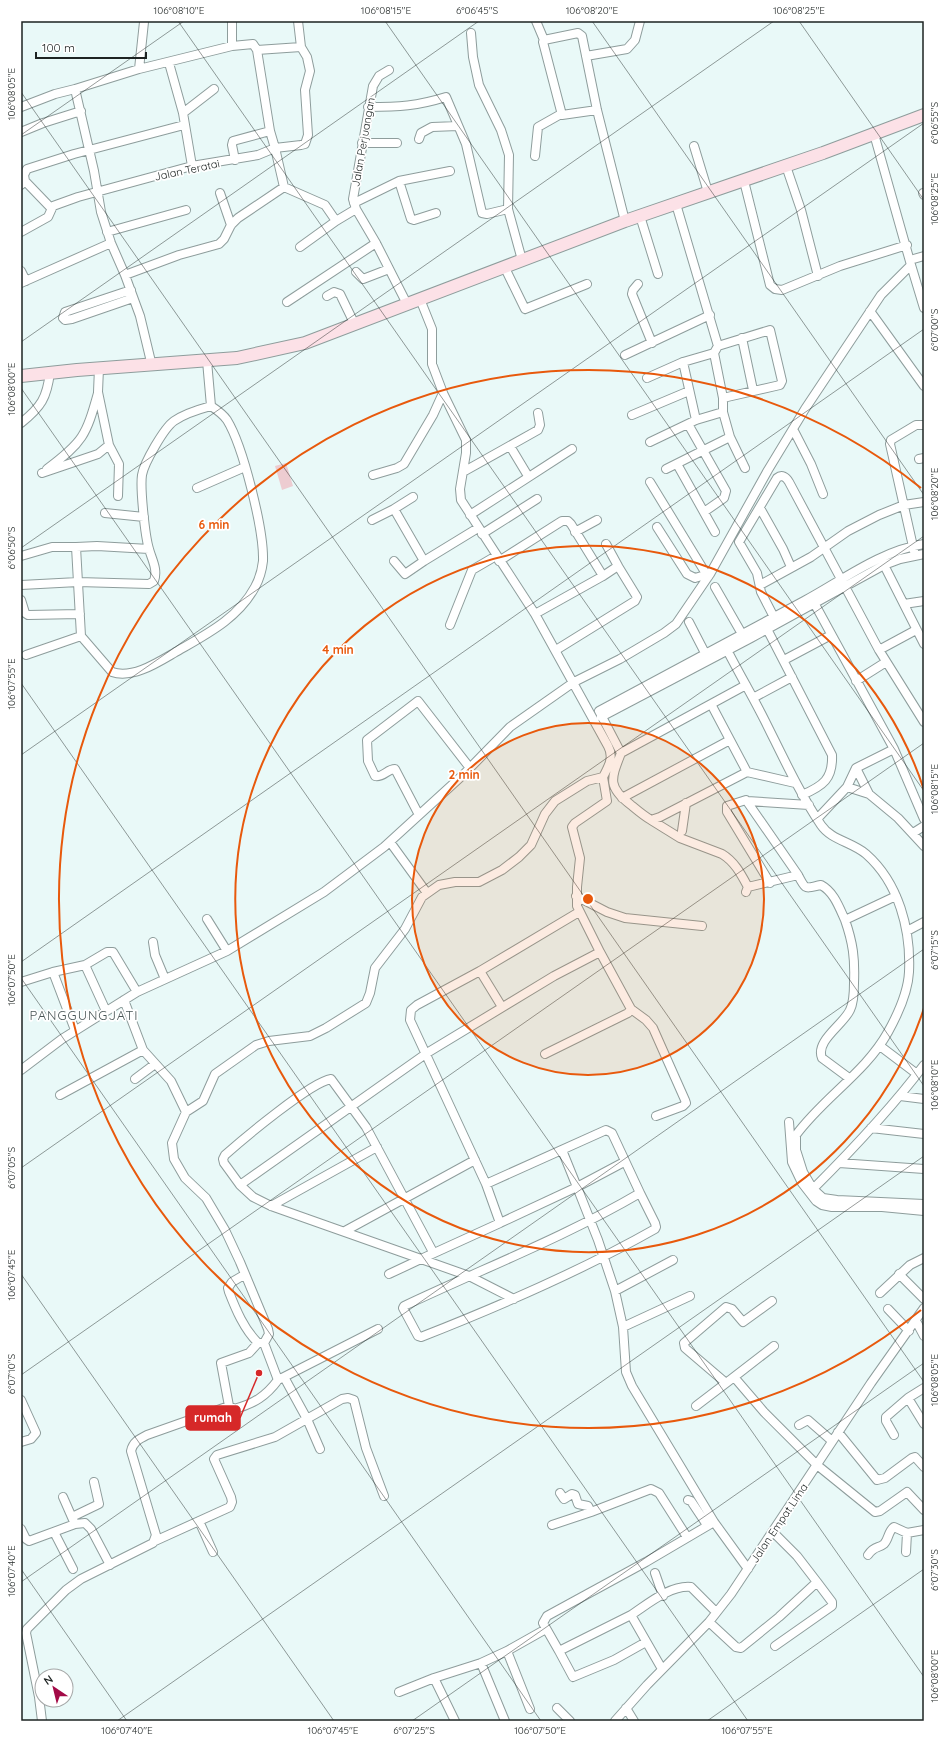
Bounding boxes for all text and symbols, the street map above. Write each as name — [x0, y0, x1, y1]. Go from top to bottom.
text: 106°08'10"E — [154, 4, 205, 17]
text: 106°08'15"E — [361, 4, 411, 17]
text: 6°06'45"S — [456, 4, 498, 17]
text: 106°08'20"E — [566, 4, 619, 17]
text: 106°08'25"E — [773, 4, 825, 17]
scale bar — [36, 34, 146, 60]
text: 100 m — [42, 40, 75, 55]
text: 106°08'05"E — [5, 67, 18, 120]
street label: Jalan Perjuangan — [348, 96, 378, 188]
text: 6°06'55"S — [928, 101, 941, 144]
street label: Jalan Teratai — [153, 156, 221, 184]
text: 106°08'25"E — [928, 173, 941, 225]
text: 6°07'00"S — [928, 308, 941, 351]
text: 106°08'00"E — [5, 362, 18, 416]
text: 106°08'20"E — [928, 467, 941, 520]
text: 6 min — [198, 517, 230, 532]
text: 6°06'50"S — [5, 526, 18, 569]
text: 4 min — [322, 642, 354, 657]
text: 106°07'55"E — [5, 658, 18, 710]
text: 106°08'15"E — [928, 764, 941, 814]
text: 2 min — [448, 767, 480, 782]
centre of rings — [581, 892, 595, 906]
text: 6°07'15"S — [928, 930, 941, 970]
text: 106°07'50"E — [5, 954, 18, 1006]
district label: PANGGUNGJATI — [29, 1007, 139, 1023]
text: 106°08'10"E — [928, 1059, 941, 1110]
text: 6°07'05"S — [5, 1147, 18, 1189]
text: 106°07'45"E — [5, 1249, 18, 1301]
text: 6°07'10"S — [5, 1353, 18, 1394]
text: 106°08'05"E — [928, 1353, 941, 1406]
callout: rumah — [186, 1406, 240, 1430]
text: rumah — [194, 1410, 232, 1425]
street label: Jalan Empat Lima — [747, 1481, 811, 1565]
text: 106°07'40"E — [5, 1545, 18, 1597]
text: 6°07'30"S — [928, 1549, 941, 1591]
text: 106°08'00"E — [928, 1649, 941, 1703]
north arrow — [34, 1668, 74, 1708]
text: N — [41, 1672, 56, 1688]
text: 106°07'40"E — [101, 1724, 153, 1737]
text: 106°07'45"E — [307, 1724, 359, 1737]
text: 6°07'25"S — [393, 1724, 435, 1737]
text: 106°07'50"E — [514, 1724, 566, 1737]
text: 106°07'55"E — [721, 1724, 773, 1737]

